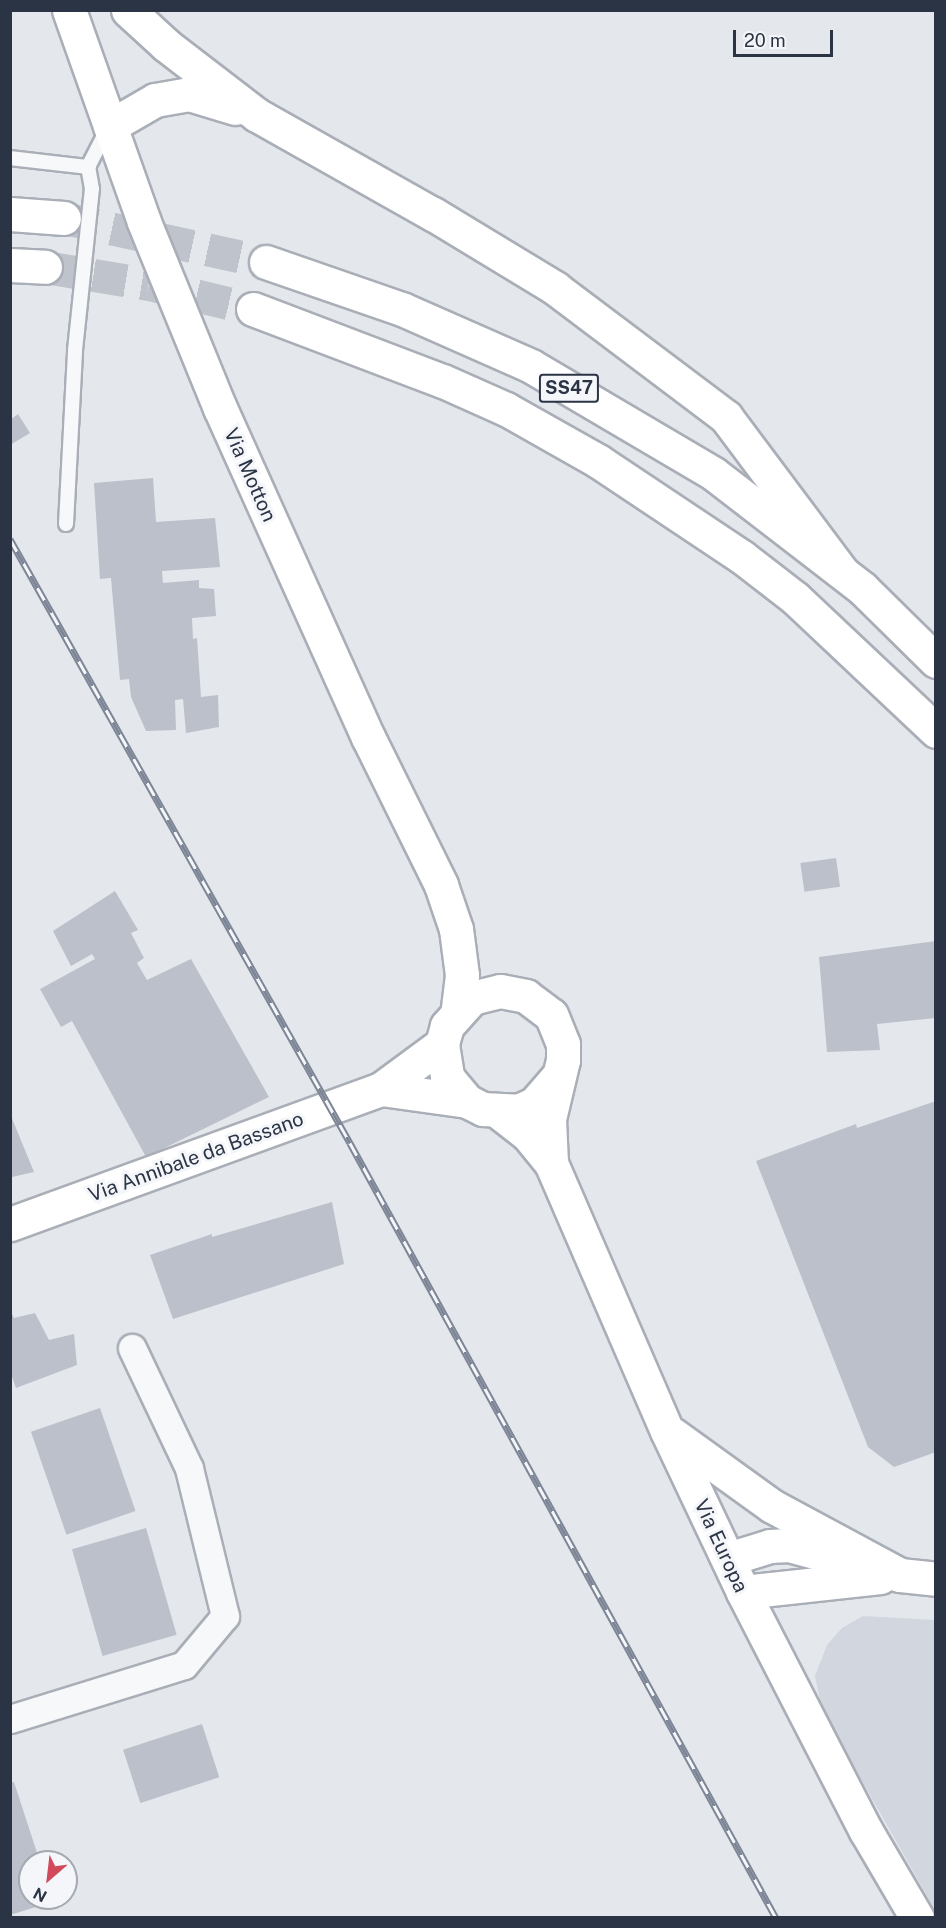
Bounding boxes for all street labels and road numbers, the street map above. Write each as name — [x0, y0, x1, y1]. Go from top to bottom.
road number: SS47 — [538, 373, 600, 403]
street label: Via Motton — [219, 424, 281, 526]
street label: Via Annibale da Bassano — [85, 1107, 307, 1207]
street label: Via Europa — [689, 1496, 753, 1596]

